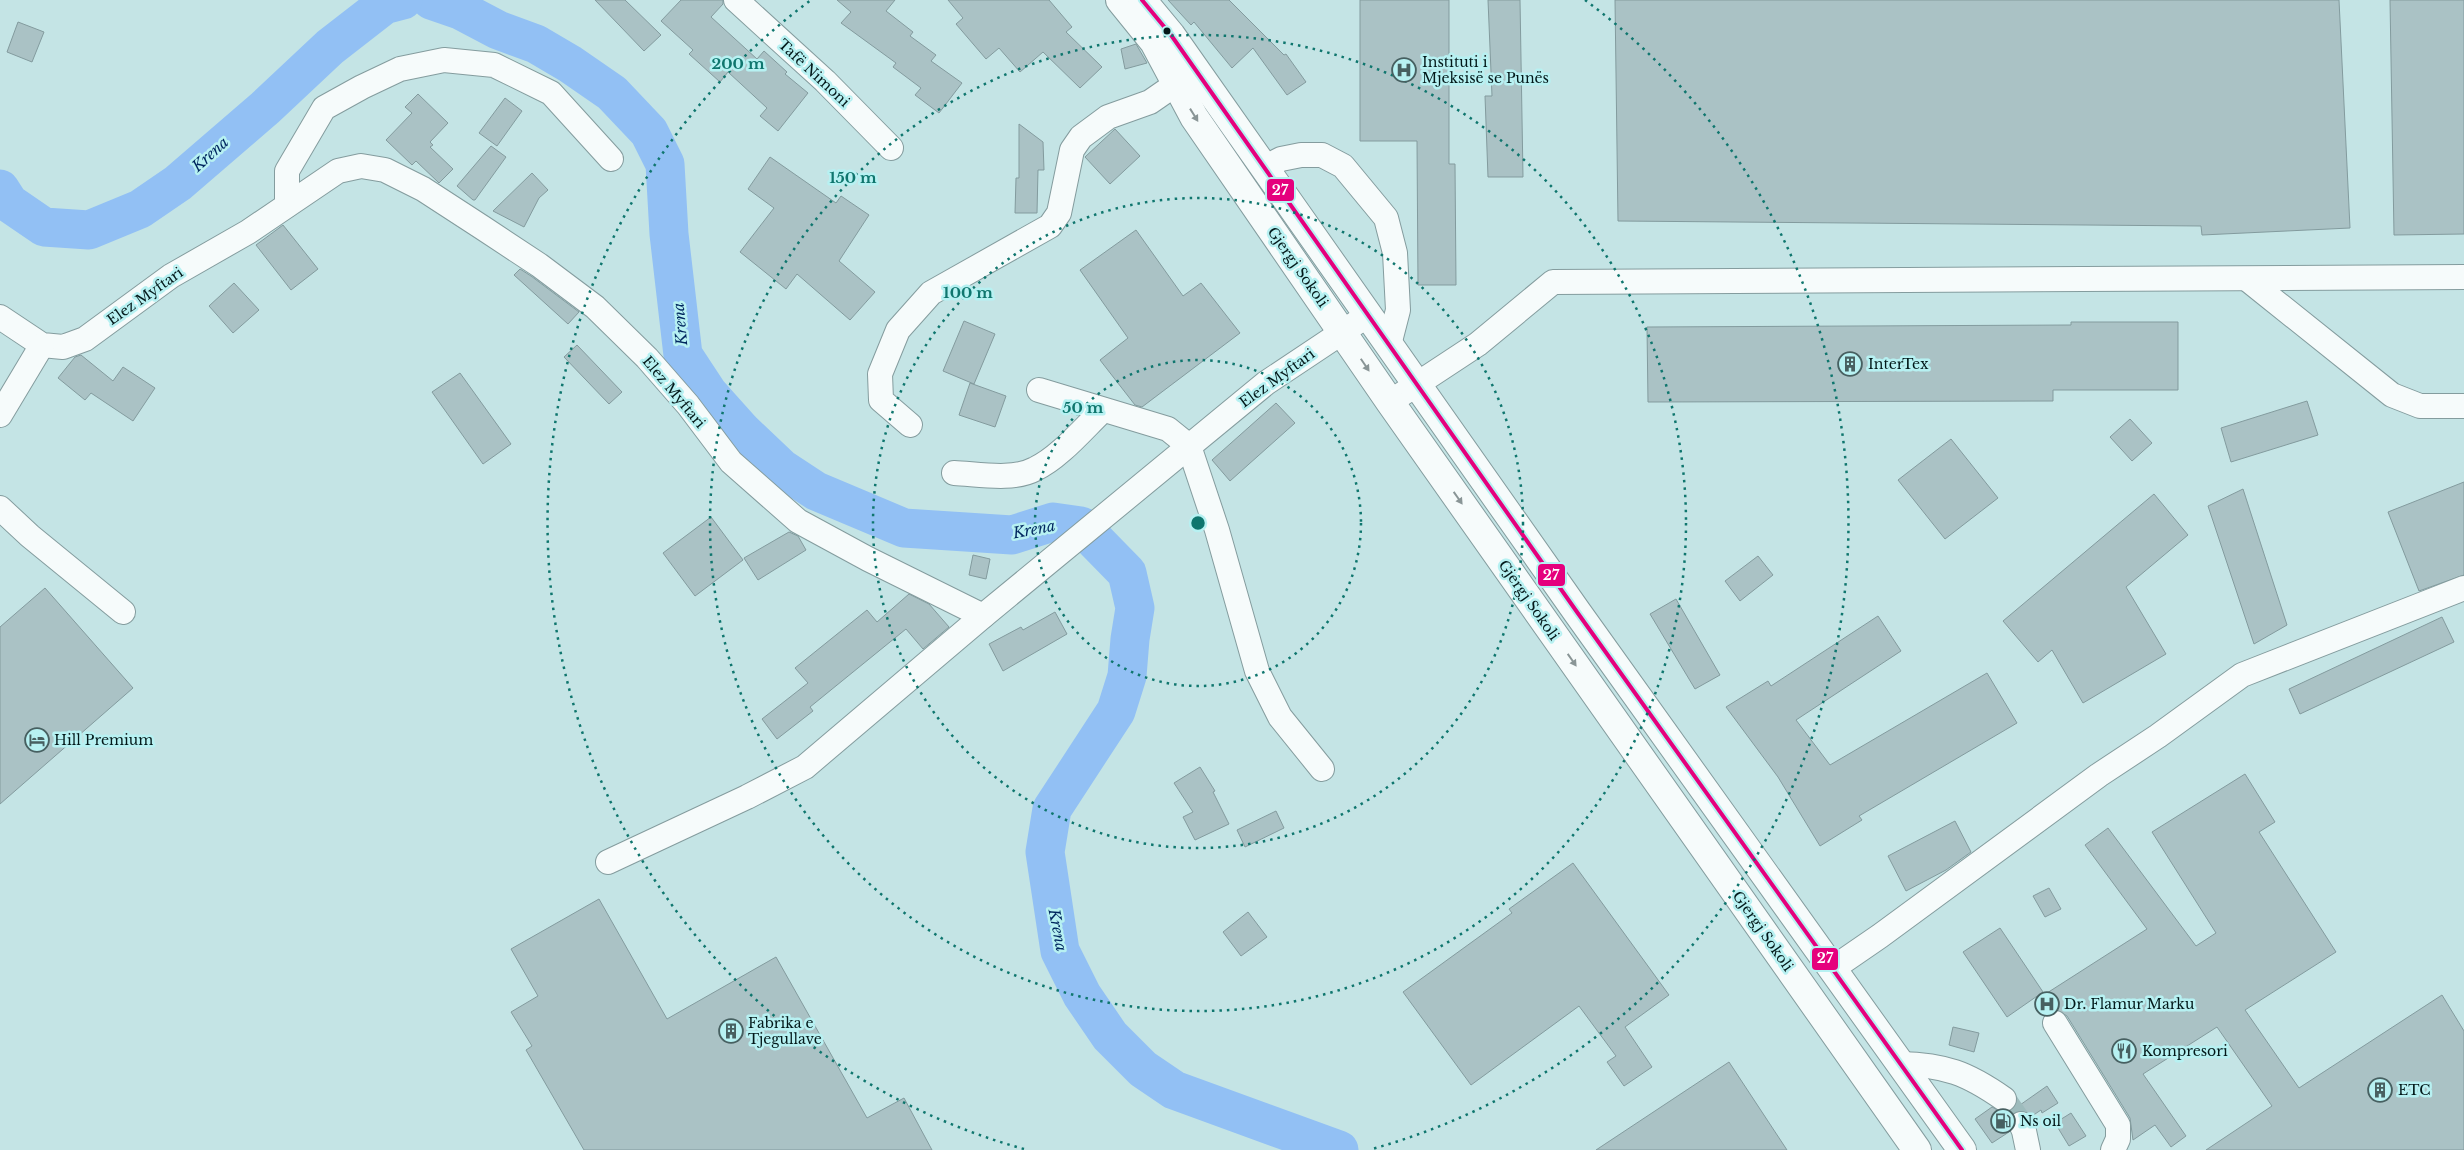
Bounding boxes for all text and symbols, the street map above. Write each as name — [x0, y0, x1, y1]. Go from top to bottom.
unlabelled marker — [1162, 26, 1172, 36]
street label: Tafë Nimoni — [775, 35, 854, 111]
place label: Instituti i Mjeksisë se Punës — [1422, 53, 1549, 87]
text: 200 m — [712, 54, 765, 73]
hospital icon: Instituti i Mjeksisë se Punës — [1391, 57, 1417, 83]
one-way arrow — [1189, 109, 1199, 122]
water label: Krena — [187, 133, 232, 176]
text: 150 m — [829, 168, 877, 187]
line badge: 27 — [1266, 178, 1295, 202]
text: 27 — [1272, 181, 1289, 199]
street label: Gjergj Sokoli — [1264, 223, 1332, 311]
street label: Elez Myftari — [104, 263, 187, 329]
text: 100 m — [943, 283, 993, 302]
water label: Krena — [669, 302, 691, 347]
street label: Elez Myftari — [1236, 345, 1318, 411]
building icon: InterTex — [1837, 351, 1863, 377]
street label: Elez Myftari — [639, 352, 710, 432]
place label: InterTex — [1868, 355, 1929, 373]
one-way arrow — [1360, 358, 1370, 372]
text: 50 m — [1063, 398, 1104, 417]
one-way arrow — [1453, 491, 1463, 505]
centre of rings — [1189, 514, 1207, 532]
water label: Krena — [1010, 516, 1057, 543]
street label: Gjergj Sokoli — [1495, 556, 1563, 644]
line badge: 27 — [1537, 563, 1566, 587]
text: 27 — [1543, 566, 1560, 584]
one-way arrow — [1567, 653, 1577, 667]
hotel icon: Hill Premium — [24, 727, 50, 753]
place label: Hill Premium — [54, 731, 153, 749]
street label: Gjergj Sokoli — [1729, 887, 1797, 975]
water label: Krena — [1044, 906, 1071, 953]
line badge: 27 — [1811, 947, 1839, 971]
text: 27 — [1817, 949, 1834, 967]
hospital icon: Dr. Flamur Marku — [2034, 991, 2060, 1017]
place label: Dr. Flamur Marku — [2064, 995, 2195, 1013]
place label: Fabrika e Tjegullave — [748, 1014, 822, 1048]
building icon: Fabrika e Tjegullave — [718, 1018, 744, 1044]
restaurant icon: Kompresori — [2111, 1038, 2137, 1064]
place label: Kompresori — [2142, 1042, 2228, 1060]
building icon: ETC — [2367, 1077, 2393, 1103]
place label: ETC — [2398, 1081, 2431, 1099]
fuel station icon: Ns oil — [1990, 1108, 2016, 1134]
place label: Ns oil — [2020, 1112, 2062, 1130]

